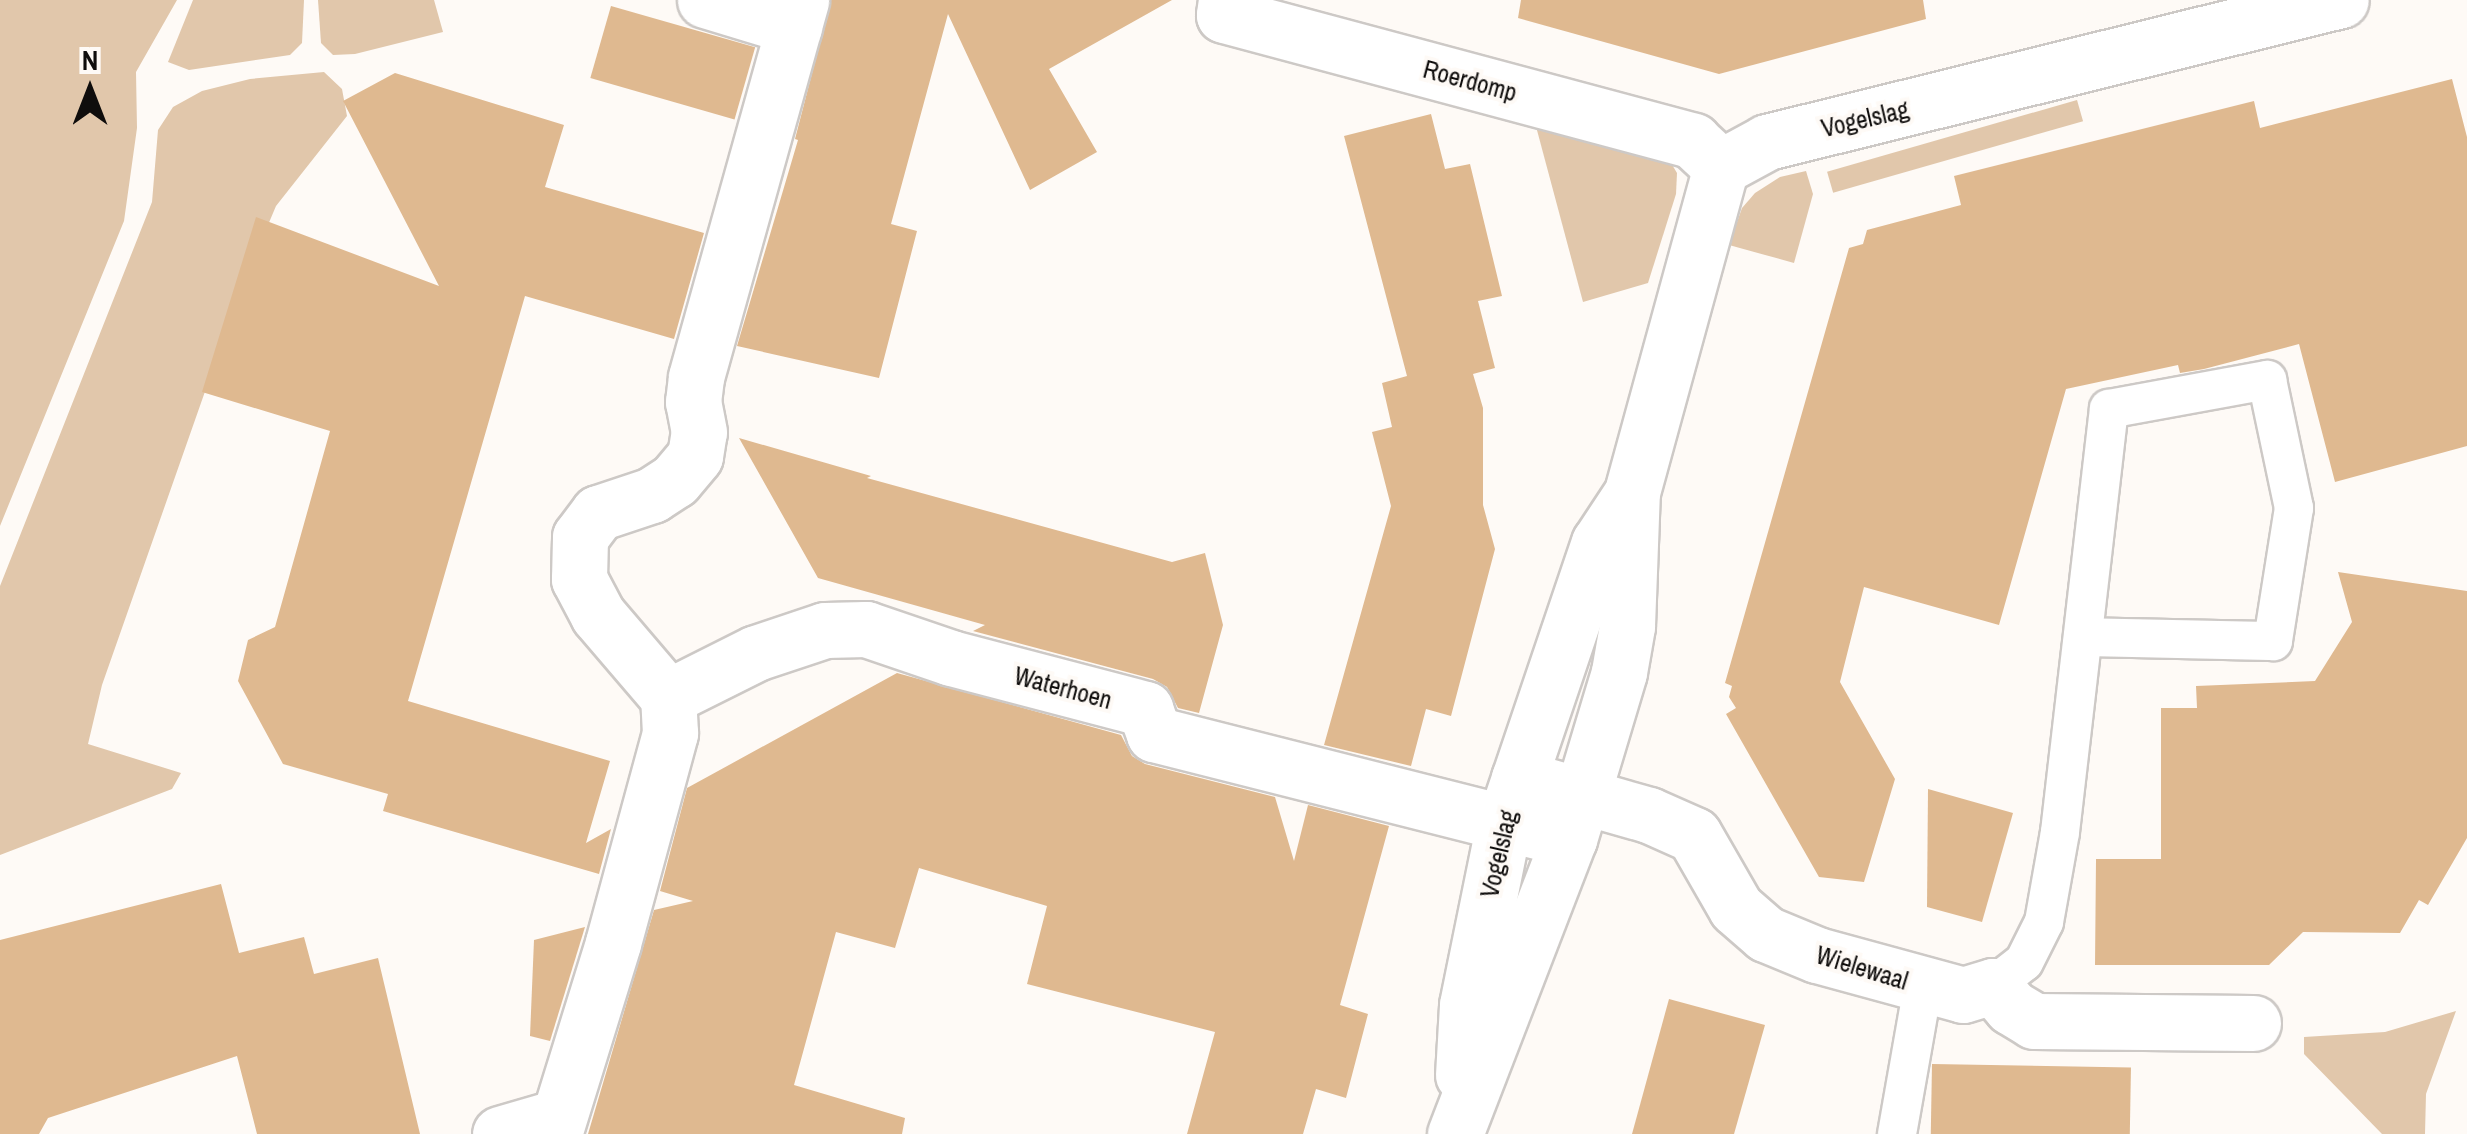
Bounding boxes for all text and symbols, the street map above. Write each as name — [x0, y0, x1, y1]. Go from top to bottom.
north arrow — [40, 40, 140, 140]
text: N — [82, 41, 98, 79]
street label: Roerdomp — [1420, 54, 1520, 108]
street label: Vogelslag — [1818, 94, 1912, 144]
street label: Waterhoen — [1011, 661, 1115, 715]
street label: Vogelslag — [1474, 807, 1524, 901]
street label: Wielewaal — [1812, 940, 1912, 996]

